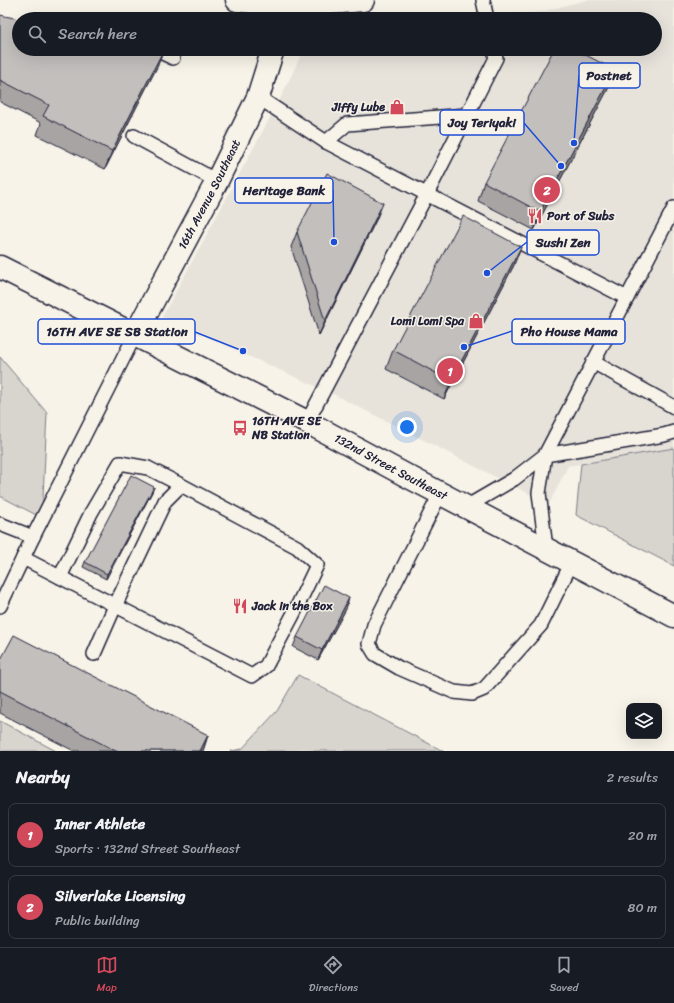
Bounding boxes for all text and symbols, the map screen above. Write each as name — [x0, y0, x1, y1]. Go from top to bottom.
search box — [12, 12, 662, 56]
text: Search here — [58, 21, 137, 47]
icon: search — [26, 23, 48, 45]
callout: Postnet — [579, 63, 640, 88]
text: Postnet — [586, 64, 632, 87]
place label: Jiffy Lube — [331, 96, 385, 118]
shop icon: Jiffy Lube — [388, 98, 406, 116]
callout: Joy Teriyaki — [440, 110, 524, 135]
text: Joy Teriyaki — [447, 111, 517, 134]
street label: 16th Avenue Southeast — [171, 135, 247, 254]
pin: 2 — [534, 175, 560, 205]
callout: Heritage Bank — [235, 178, 333, 203]
text: Heritage Bank — [242, 179, 326, 202]
place label: Port of Subs — [547, 205, 615, 227]
restaurant icon: Port of Subs — [526, 207, 544, 225]
callout: Sushi Zen — [527, 230, 599, 255]
text: Sushi Zen — [534, 231, 591, 254]
place label: Lomi Lomi Spa — [391, 310, 465, 332]
shop icon: Lomi Lomi Spa — [467, 312, 485, 330]
callout: 16TH AVE SE SB Station — [38, 319, 195, 344]
callout: Pho House Mama — [512, 319, 625, 344]
text: 16TH AVE SE SB Station — [46, 320, 189, 343]
text: Pho House Mama — [520, 320, 618, 343]
pin: 1 — [437, 356, 463, 386]
place label: 16TH AVE SE NB Station — [251, 410, 323, 446]
your location — [397, 417, 417, 437]
bus stop icon: 16TH AVE SE NB Station — [231, 419, 249, 437]
street label: 132nd Street Southeast — [330, 427, 453, 507]
place label: Jack in the Box — [251, 595, 333, 617]
restaurant icon: Jack in the Box — [231, 597, 249, 615]
map controls — [626, 703, 662, 739]
button: layers — [626, 703, 662, 739]
text: Nearby — [16, 762, 70, 792]
text: 2 results — [607, 766, 658, 789]
text: Inner Athlete — [55, 811, 145, 837]
text: 1 — [27, 824, 33, 847]
text: 20 m — [628, 824, 657, 847]
text: Sports · 132nd Street Southeast — [55, 837, 240, 860]
text: Silverlake Licensing — [55, 883, 186, 909]
text: 2 — [26, 896, 34, 919]
text: 80 m — [628, 896, 657, 919]
text: Public building — [55, 909, 140, 932]
tab: Map — [96, 954, 118, 997]
tab: Directions — [309, 954, 358, 997]
tab: Saved — [549, 954, 578, 997]

